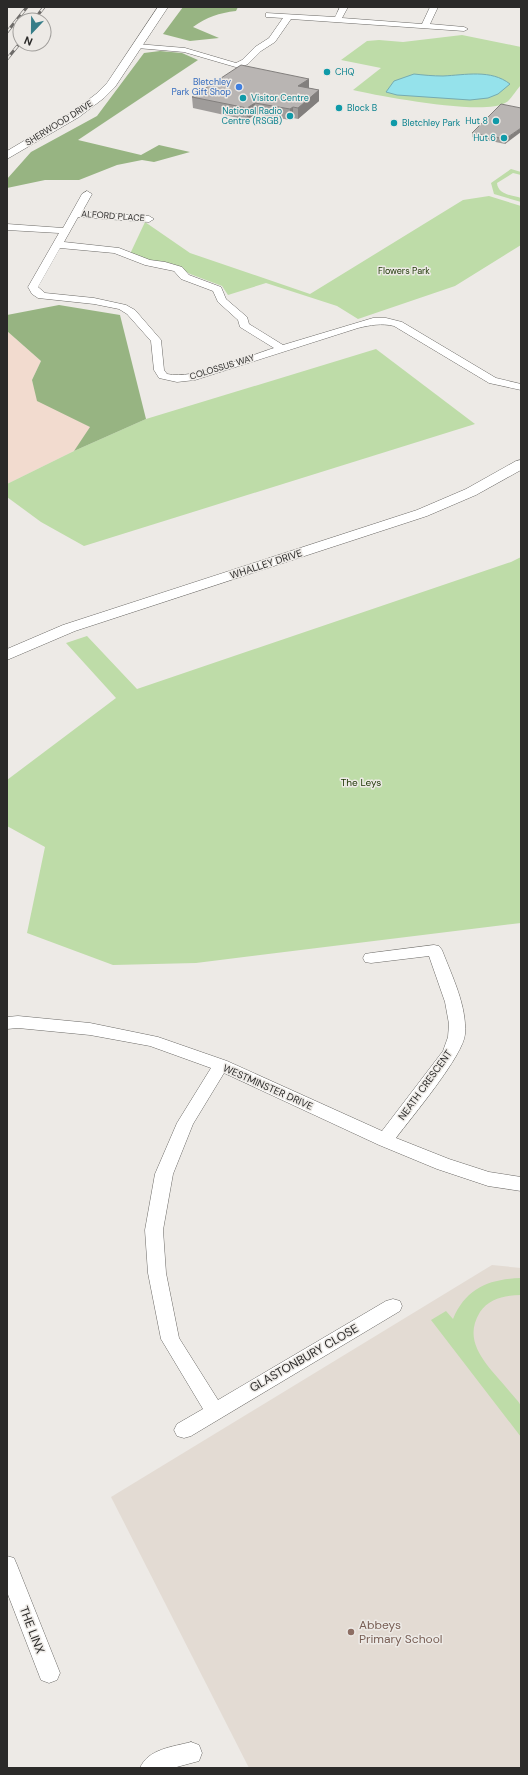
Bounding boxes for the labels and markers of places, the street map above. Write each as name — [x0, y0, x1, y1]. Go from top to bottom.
place label: CHQ — [335, 66, 355, 78]
marker: CHQ — [322, 67, 332, 77]
place label: Bletchley Park Gift Shop — [172, 76, 231, 98]
marker: Bletchley Park Gift Shop — [234, 82, 244, 92]
place label: Visitor Centre — [251, 92, 309, 104]
marker: Visitor Centre — [238, 93, 248, 103]
place label: Block B — [347, 102, 377, 114]
marker: Block B — [334, 103, 344, 113]
place label: National Radio Centre (RSGB) — [222, 105, 282, 127]
marker: National Radio Centre (RSGB) — [285, 111, 295, 121]
place label: Hut 8 — [465, 115, 488, 127]
marker: Hut 8 — [491, 116, 501, 126]
place label: Bletchley Park — [402, 117, 461, 129]
marker: Bletchley Park — [389, 118, 399, 128]
place label: Hut 6 — [473, 132, 496, 144]
marker: Hut 6 — [499, 133, 509, 143]
place label: Abbeys Primary School — [359, 1617, 442, 1647]
marker: Abbeys Primary School — [346, 1627, 356, 1637]

